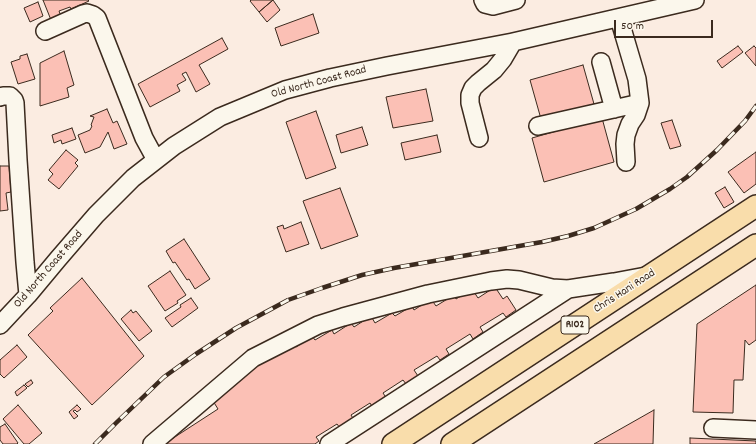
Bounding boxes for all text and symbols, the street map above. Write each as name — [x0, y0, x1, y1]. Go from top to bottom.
scale bar — [616, 12, 715, 38]
text: 50 m — [621, 18, 644, 35]
street label: Old North Coast Road — [270, 63, 368, 103]
street label: Old North Coast Road — [11, 228, 87, 312]
street label: Chris Hani Road — [591, 267, 659, 317]
road number: R102 — [561, 316, 589, 334]

